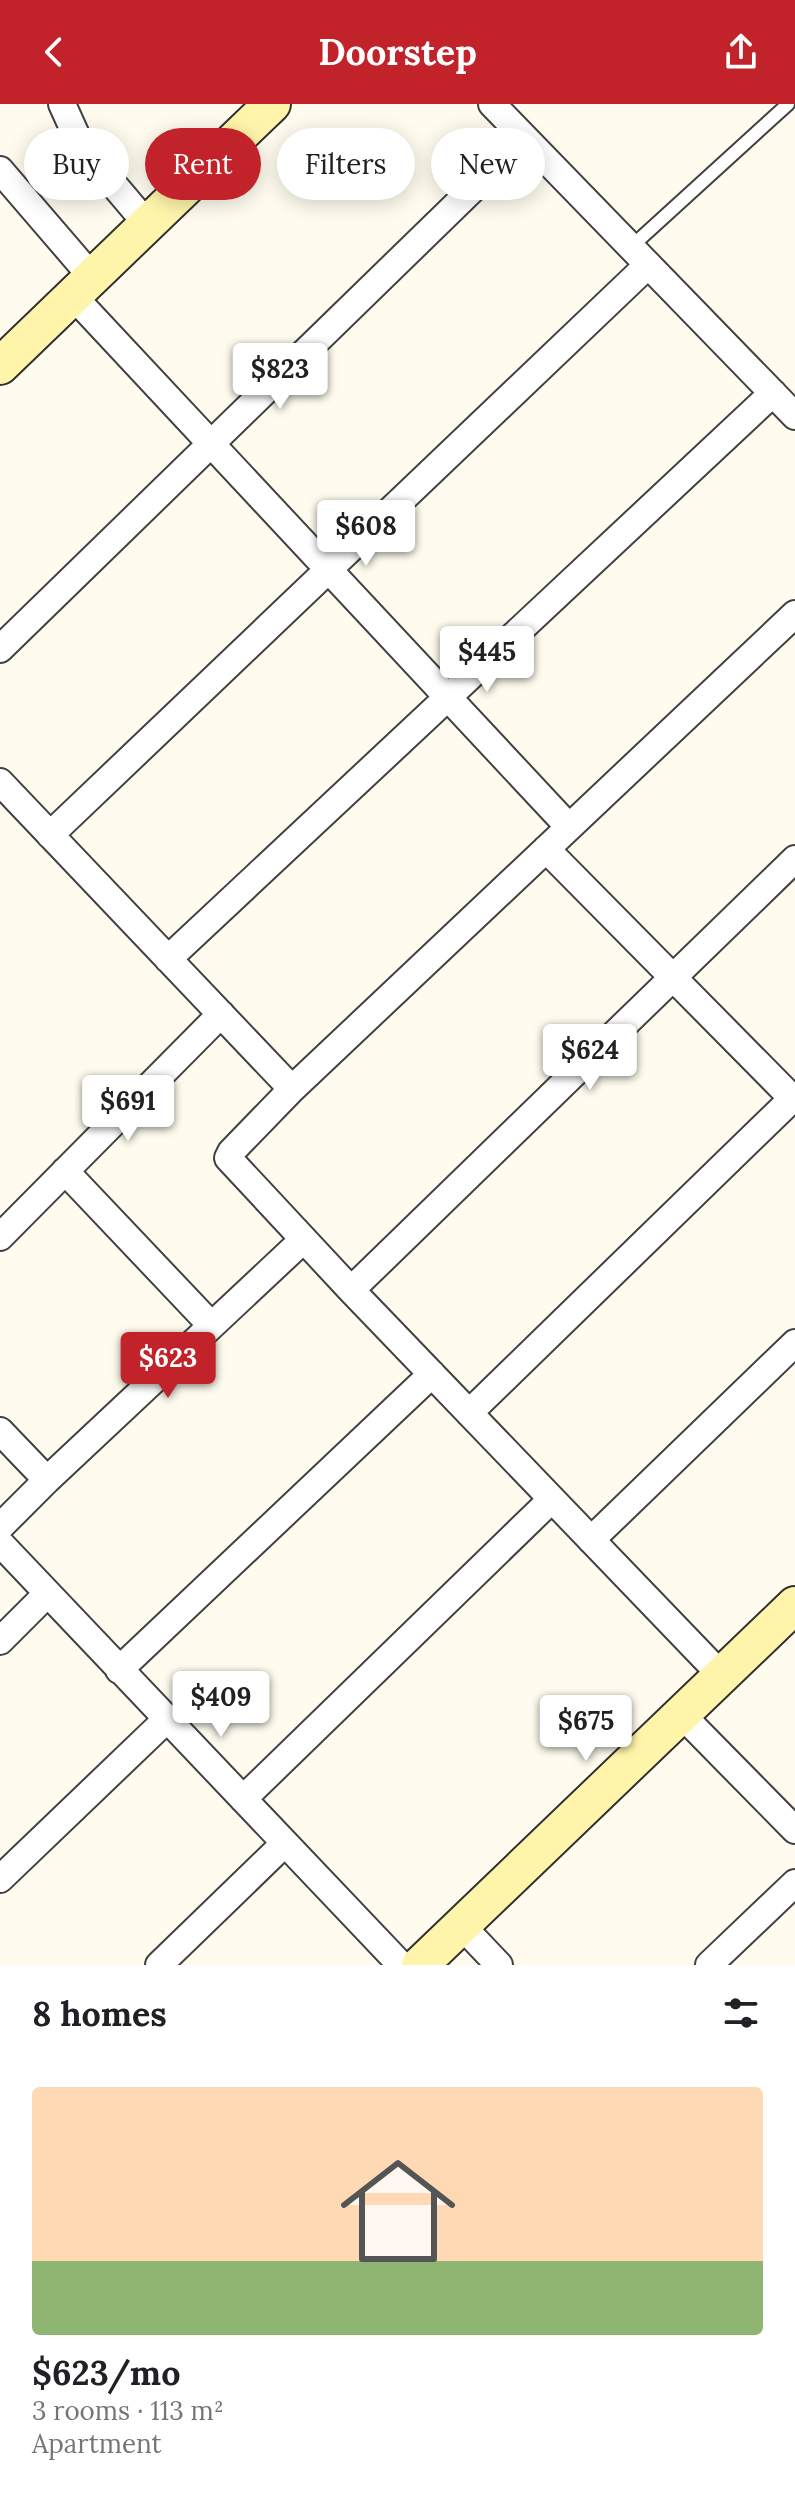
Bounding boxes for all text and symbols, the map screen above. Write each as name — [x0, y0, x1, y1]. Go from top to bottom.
text: Doorstep — [318, 29, 477, 75]
icon: back — [32, 30, 76, 74]
icon: share — [719, 30, 763, 74]
chip: Buy — [24, 128, 129, 200]
chip: Rent — [145, 128, 261, 200]
chip: Filters — [277, 128, 415, 200]
chip: New — [431, 128, 545, 200]
pin: $823 — [233, 343, 327, 411]
text: $823 — [251, 352, 309, 385]
pin: $608 — [319, 500, 413, 568]
text: $608 — [335, 509, 397, 542]
pin: $445 — [440, 626, 534, 694]
text: $445 — [458, 635, 516, 668]
pin: $624 — [543, 1024, 637, 1092]
text: $624 — [561, 1033, 619, 1066]
pin: $691 — [81, 1075, 175, 1143]
text: $691 — [100, 1084, 156, 1117]
pin: $623 — [121, 1332, 215, 1400]
text: $623 — [139, 1341, 197, 1374]
pin: $409 — [174, 1671, 268, 1739]
text: $409 — [190, 1680, 252, 1713]
pin: $675 — [539, 1695, 633, 1763]
text: $675 — [558, 1704, 614, 1737]
icon: filters — [719, 1991, 763, 2035]
text: 8 homes — [32, 1992, 167, 2035]
icon: home — [326, 2139, 470, 2283]
text: $623/mo — [32, 2351, 180, 2394]
text: 3 rooms · 113 m² — [32, 2394, 224, 2427]
text: Apartment — [32, 2427, 162, 2460]

